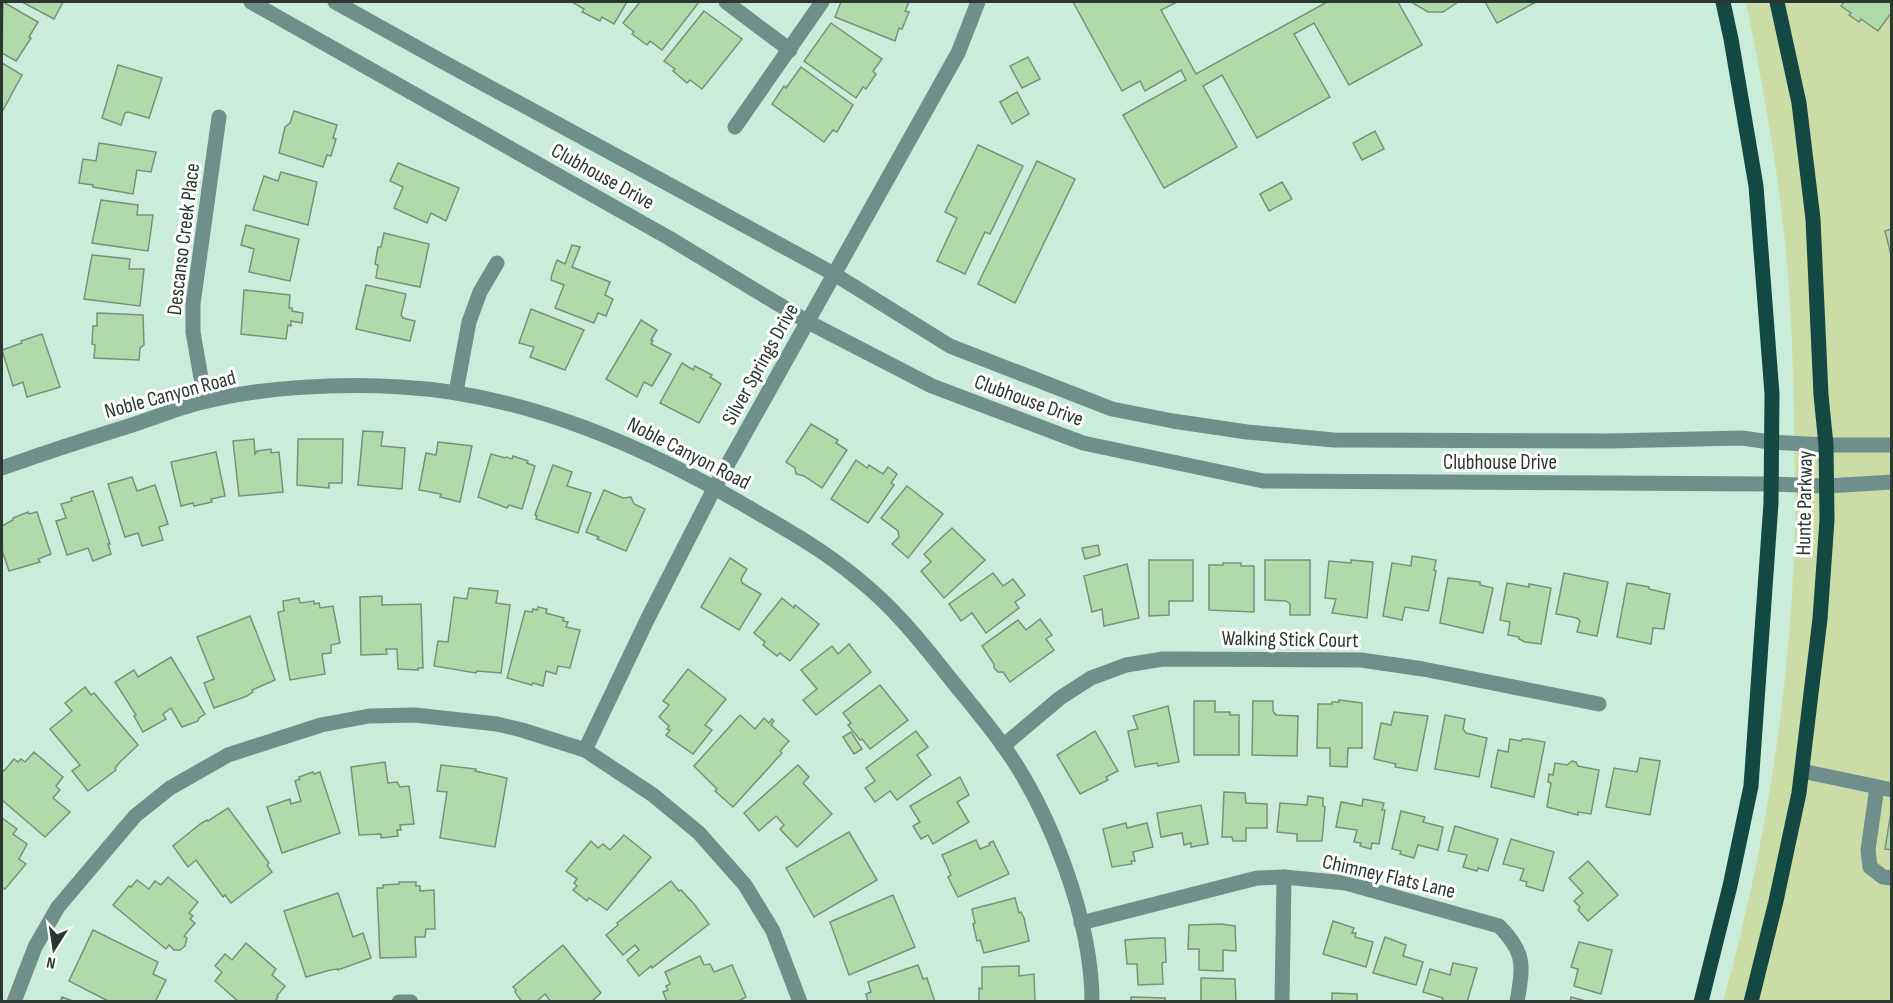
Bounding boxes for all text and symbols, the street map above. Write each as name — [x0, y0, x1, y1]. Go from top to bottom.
street label: Clubhouse Drive — [547, 138, 659, 215]
street label: Descanso Creek Place — [162, 162, 205, 316]
street label: Silver Springs Drive — [717, 299, 804, 429]
street label: Noble Canyon Road — [102, 365, 238, 424]
street label: Clubhouse Drive — [971, 369, 1087, 432]
street label: Noble Canyon Road — [623, 412, 754, 495]
street label: Clubhouse Drive — [1443, 450, 1557, 475]
street label: Hunte Parkway — [1791, 450, 1818, 556]
street label: Walking Stick Court — [1221, 626, 1359, 653]
street label: Chimney Flats Lane — [1320, 849, 1458, 904]
north arrow — [24, 919, 84, 979]
text: N — [45, 952, 57, 972]

